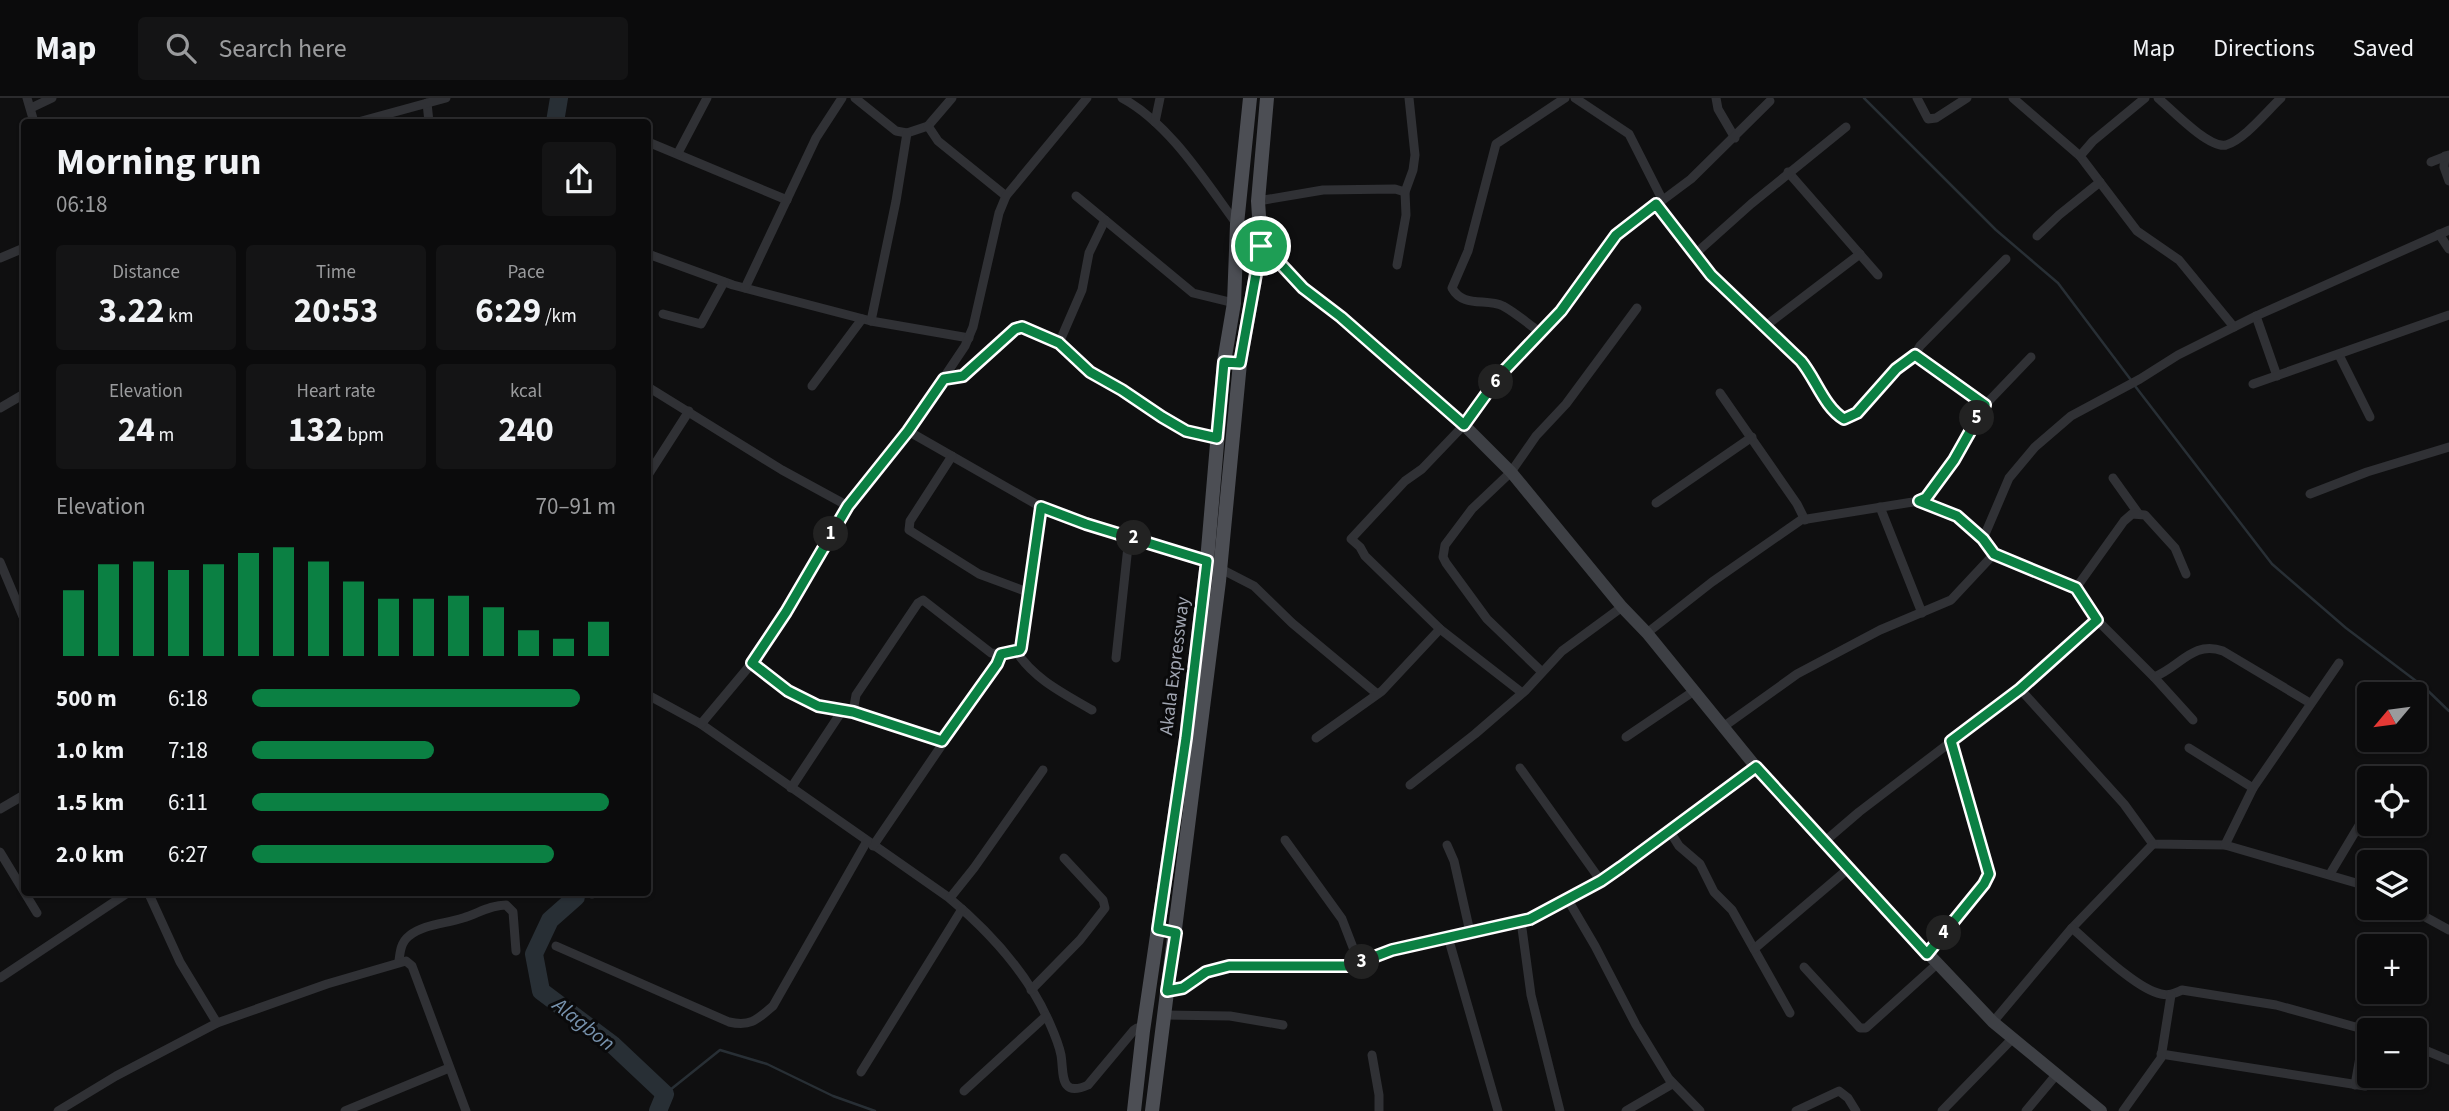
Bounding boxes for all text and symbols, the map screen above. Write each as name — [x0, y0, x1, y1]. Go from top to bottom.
search box — [138, 17, 628, 80]
text: Map — [35, 25, 96, 72]
icon: search — [162, 29, 200, 67]
text: Search here — [218, 30, 347, 67]
text: Map — [2132, 31, 2175, 66]
text: Directions — [2213, 31, 2315, 66]
text: Saved — [2353, 31, 2414, 66]
text: Morning run — [56, 135, 261, 189]
button: share — [542, 142, 616, 216]
text: 06:18 — [56, 188, 107, 221]
pin — [1231, 216, 1291, 276]
icon: arrive — [1242, 227, 1280, 265]
text: Distance — [112, 259, 180, 286]
text: Time — [316, 259, 356, 286]
text: Pace — [507, 259, 545, 286]
text: 3.22 — [99, 286, 164, 336]
text: 20:53 — [294, 286, 378, 336]
text: 6:29 — [475, 286, 541, 336]
text: km — [164, 303, 193, 330]
text: /km — [541, 303, 577, 330]
pin: 6 — [1478, 364, 1514, 400]
text: 6 — [1490, 368, 1501, 395]
text: Elevation — [109, 378, 183, 405]
text: Heart rate — [297, 378, 376, 405]
text: kcal — [510, 378, 542, 405]
pin: 5 — [1960, 400, 1994, 436]
text: 5 — [1971, 404, 1982, 431]
text: 24 — [118, 405, 155, 455]
text: 132 — [288, 405, 343, 455]
text: 240 — [498, 405, 554, 455]
text: m — [155, 422, 174, 449]
text: bpm — [343, 422, 384, 449]
text: Elevation — [56, 490, 146, 523]
text: 70–91 m — [536, 490, 616, 523]
pin: 1 — [814, 516, 848, 551]
text: 1 — [825, 520, 836, 547]
pin: 2 — [1116, 520, 1152, 556]
text: 2 — [1128, 524, 1139, 551]
street label: Akala Expressway — [1153, 595, 1197, 737]
text: 500 m — [56, 682, 117, 715]
text: 6:18 — [168, 682, 208, 715]
north arrow — [2357, 682, 2427, 752]
map controls — [2357, 682, 2427, 1088]
text: 1.0 km — [56, 734, 124, 767]
text: 7:18 — [168, 734, 208, 767]
button: locate — [2357, 766, 2427, 836]
text: 1.5 km — [56, 786, 124, 819]
text: 6:11 — [168, 786, 208, 819]
text: 2.0 km — [56, 838, 124, 871]
text: 6:27 — [168, 838, 208, 871]
button: layers — [2357, 850, 2427, 920]
pin: 4 — [1926, 916, 1962, 950]
text: 4 — [1938, 919, 1949, 946]
button: + — [2357, 934, 2427, 1004]
pin: 3 — [1344, 944, 1380, 980]
text: 3 — [1356, 948, 1367, 975]
water label: Alagbon — [545, 989, 621, 1058]
button: − — [2357, 1018, 2427, 1088]

